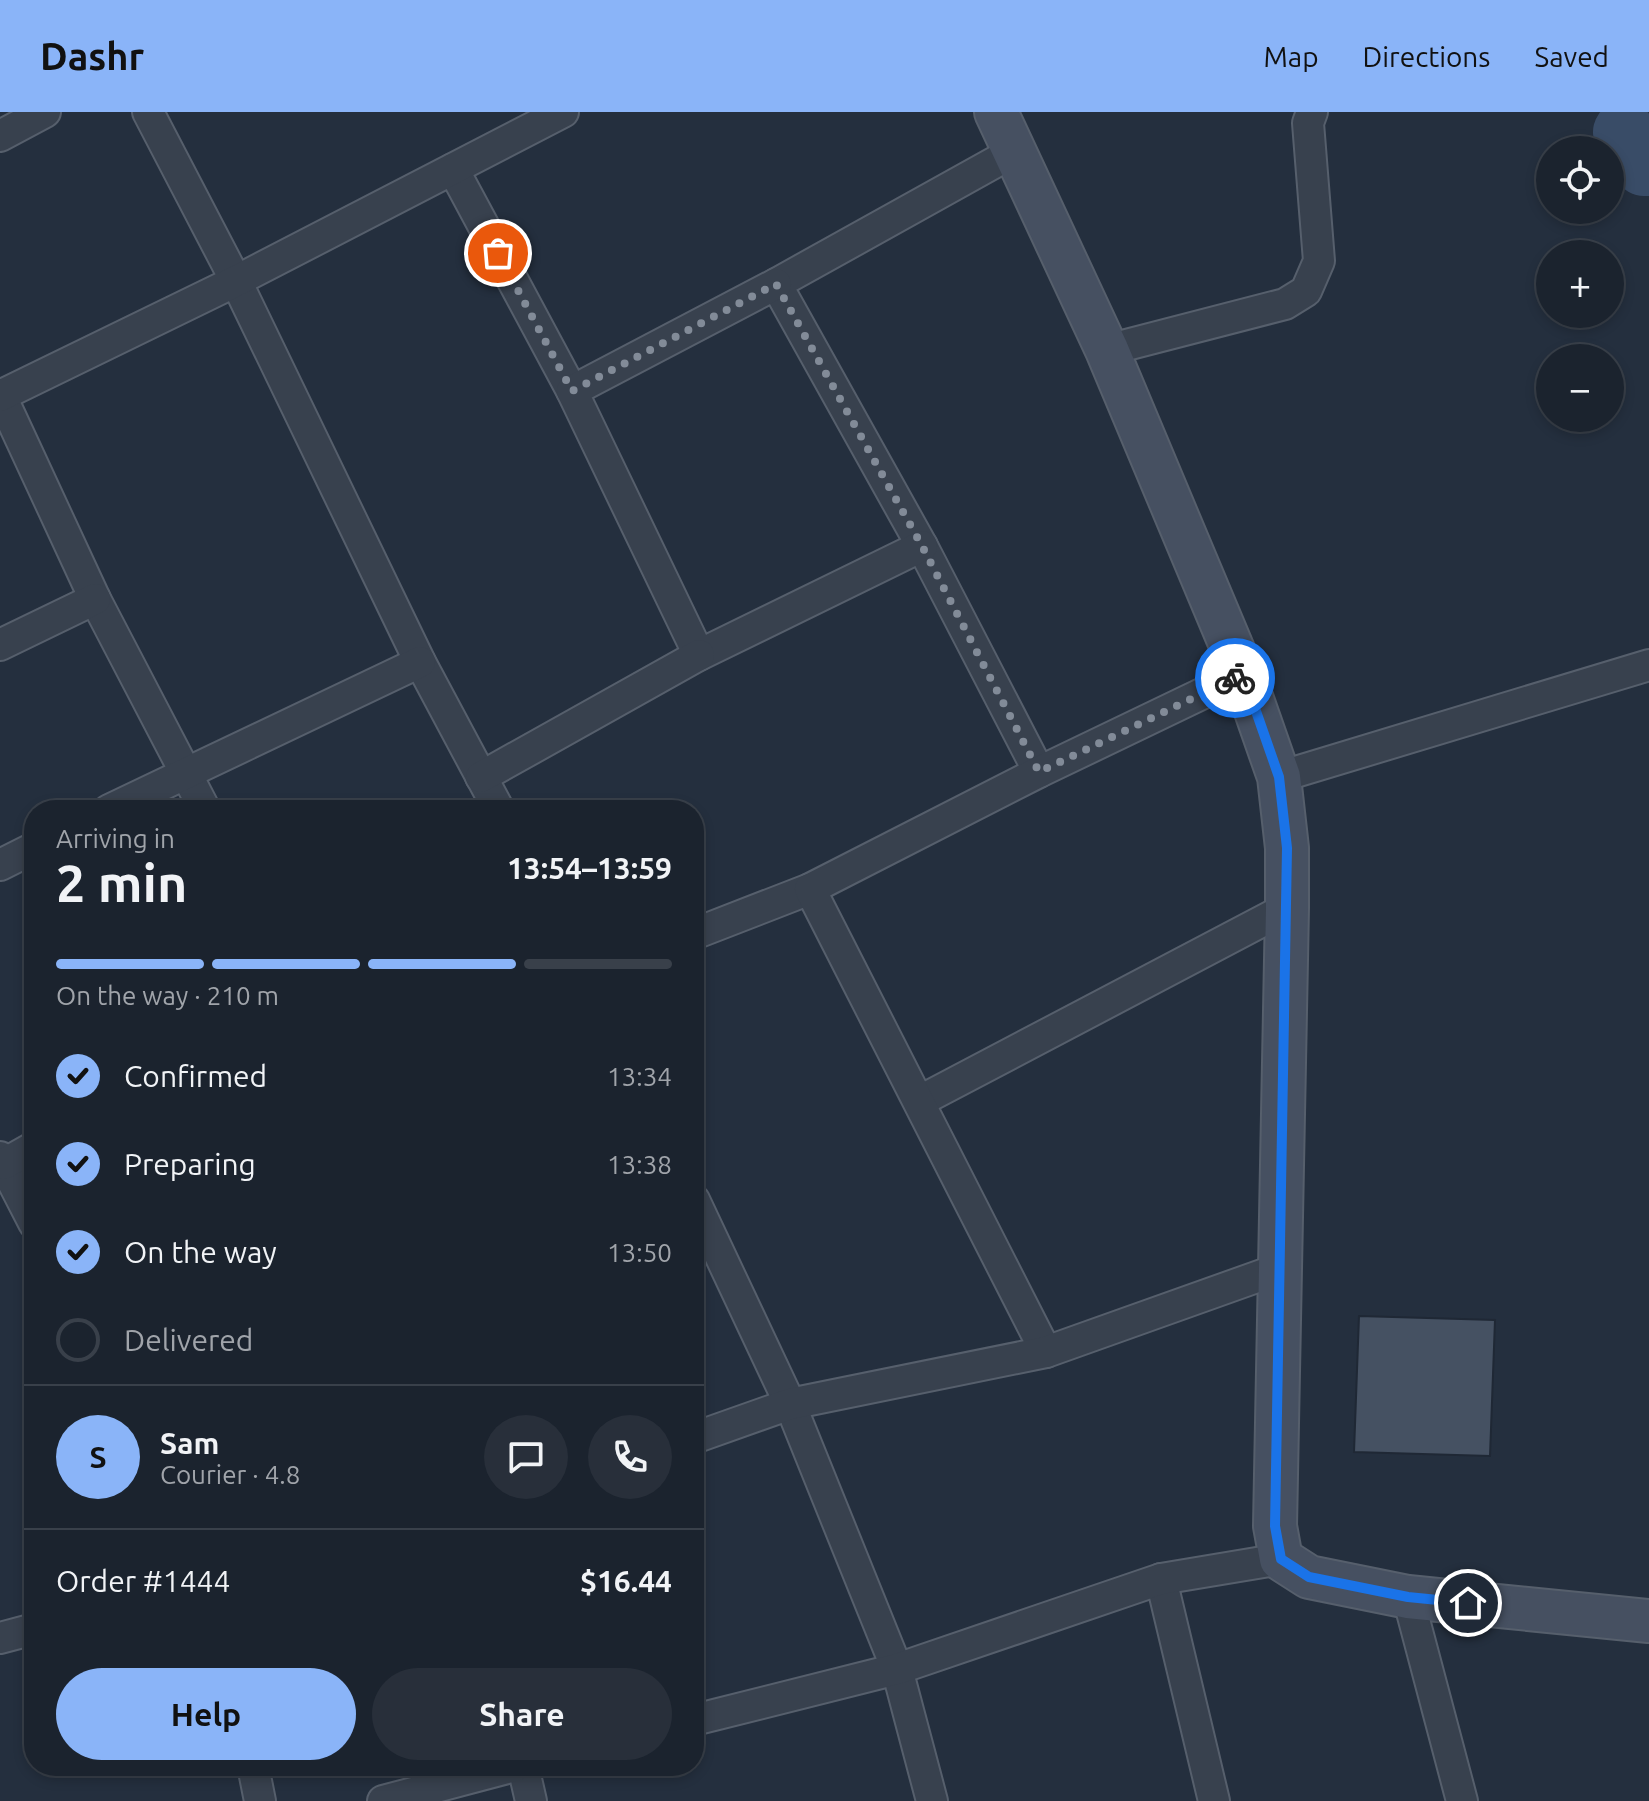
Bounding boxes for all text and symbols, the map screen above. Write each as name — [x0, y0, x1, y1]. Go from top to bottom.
text: Dashr — [40, 35, 144, 77]
text: Map — [1263, 41, 1319, 72]
text: Directions — [1363, 41, 1490, 72]
text: Saved — [1534, 41, 1609, 72]
map controls — [1536, 136, 1624, 432]
button: locate — [1536, 136, 1624, 224]
pin — [464, 219, 532, 287]
icon: bag — [476, 231, 520, 275]
button: + — [1536, 240, 1624, 328]
button: − — [1536, 344, 1624, 432]
courier — [1195, 638, 1275, 718]
icon: bike — [1213, 656, 1257, 700]
text: Arriving in — [56, 824, 175, 853]
text: 13:54–13:59 — [507, 851, 672, 885]
text: 2 min — [56, 854, 187, 912]
text: On the way · 210 m — [56, 981, 279, 1010]
icon: check — [56, 1054, 100, 1098]
text: Confirmed — [124, 1059, 267, 1093]
text: 13:34 — [607, 1062, 672, 1091]
icon: check — [56, 1142, 100, 1186]
text: Preparing — [124, 1147, 256, 1181]
text: 13:38 — [607, 1150, 672, 1179]
icon: check — [56, 1230, 100, 1274]
text: On the way — [124, 1235, 277, 1269]
text: 13:50 — [607, 1238, 672, 1267]
text: Delivered — [124, 1323, 253, 1357]
button: chat — [484, 1415, 568, 1499]
button: phone — [588, 1415, 672, 1499]
text: Sam — [160, 1426, 219, 1460]
text: S — [89, 1440, 107, 1474]
text: Courier · 4.8 — [160, 1460, 300, 1489]
text: Order #1444 — [56, 1564, 230, 1598]
text: $16.44 — [580, 1564, 672, 1598]
pin — [1434, 1569, 1502, 1637]
icon: home — [1446, 1581, 1490, 1625]
button: Help — [56, 1668, 356, 1760]
button: Share — [372, 1668, 672, 1760]

